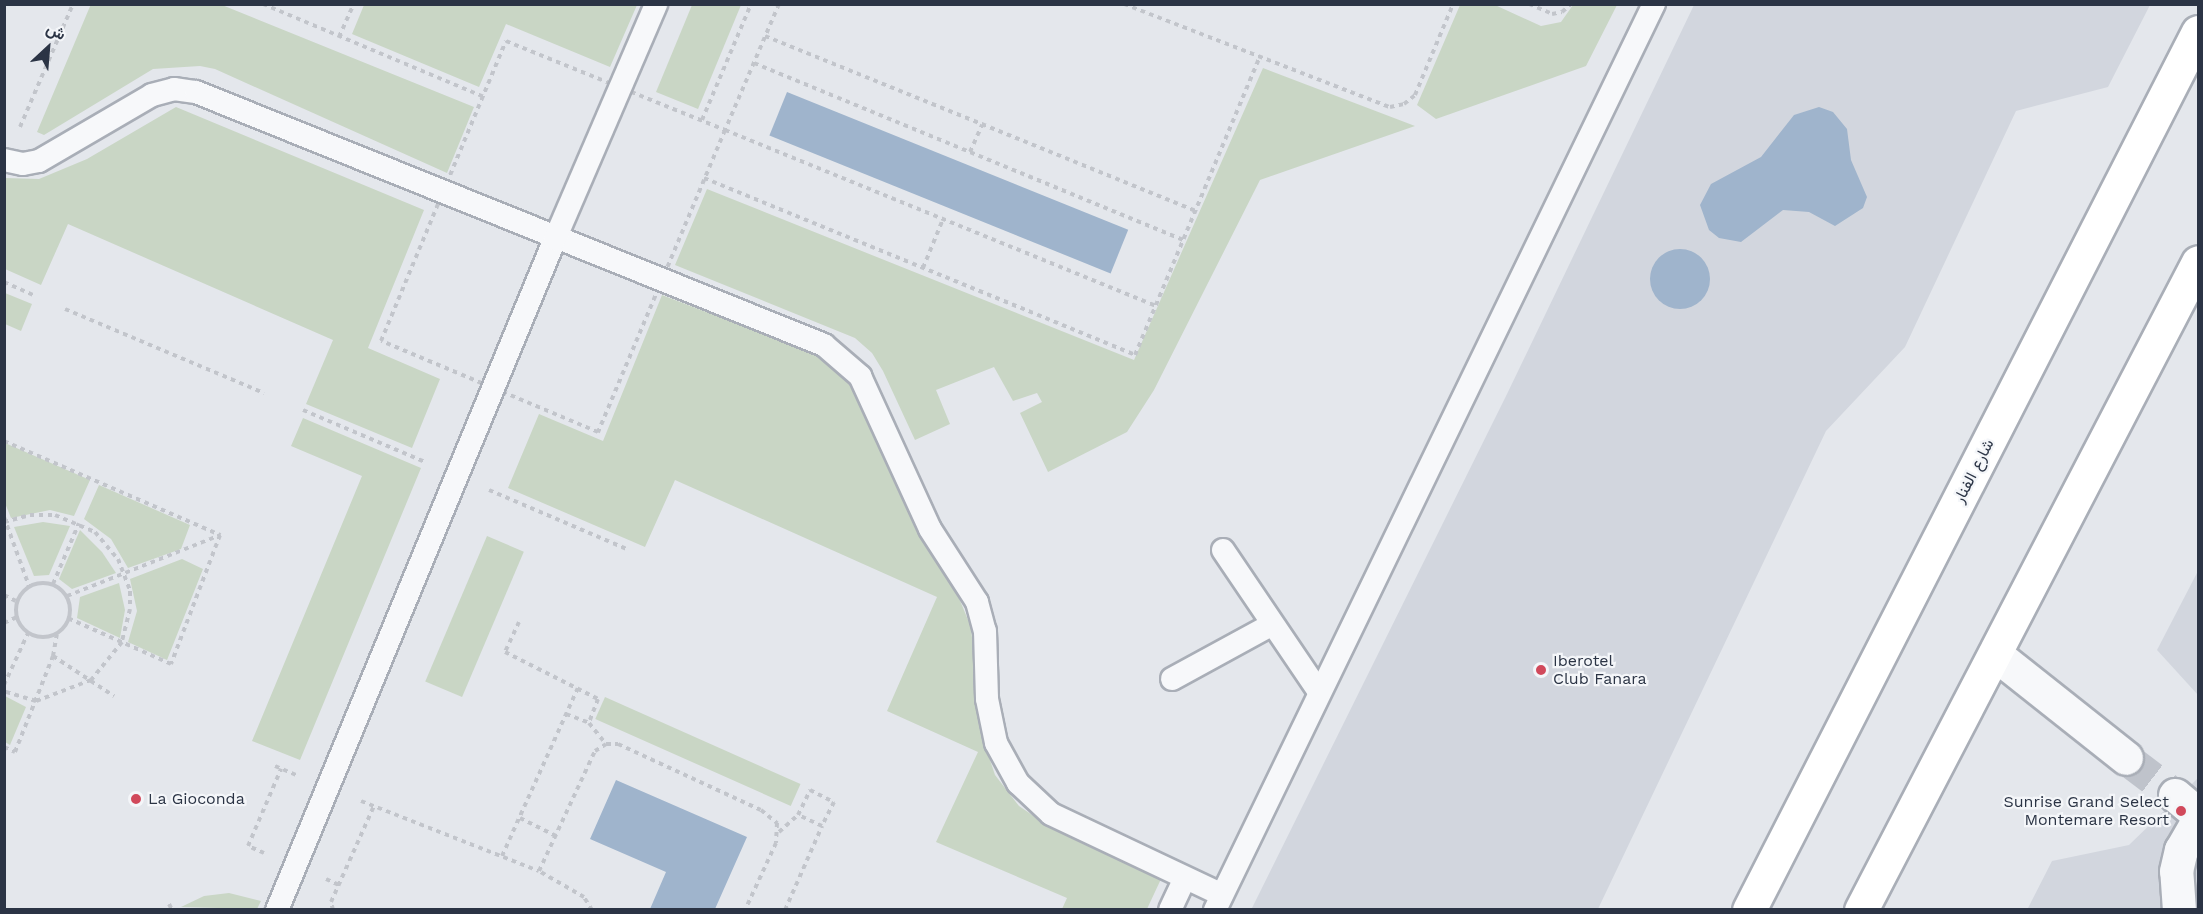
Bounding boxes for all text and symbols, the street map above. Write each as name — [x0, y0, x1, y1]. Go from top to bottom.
north arrow — [18, 18, 78, 78]
text: ش — [43, 19, 69, 44]
street label: شارع الفنار — [1950, 436, 1998, 506]
place label: Iberotel Club Fanara — [1553, 651, 1647, 689]
marker: Iberotel Club Fanara — [1534, 663, 1548, 677]
place label: La Gioconda — [148, 789, 245, 809]
marker: La Gioconda — [129, 792, 143, 806]
place label: Sunrise Grand Select Montemare Resort — [2004, 792, 2169, 830]
marker: Sunrise Grand Select Montemare Resort — [2174, 804, 2188, 818]

